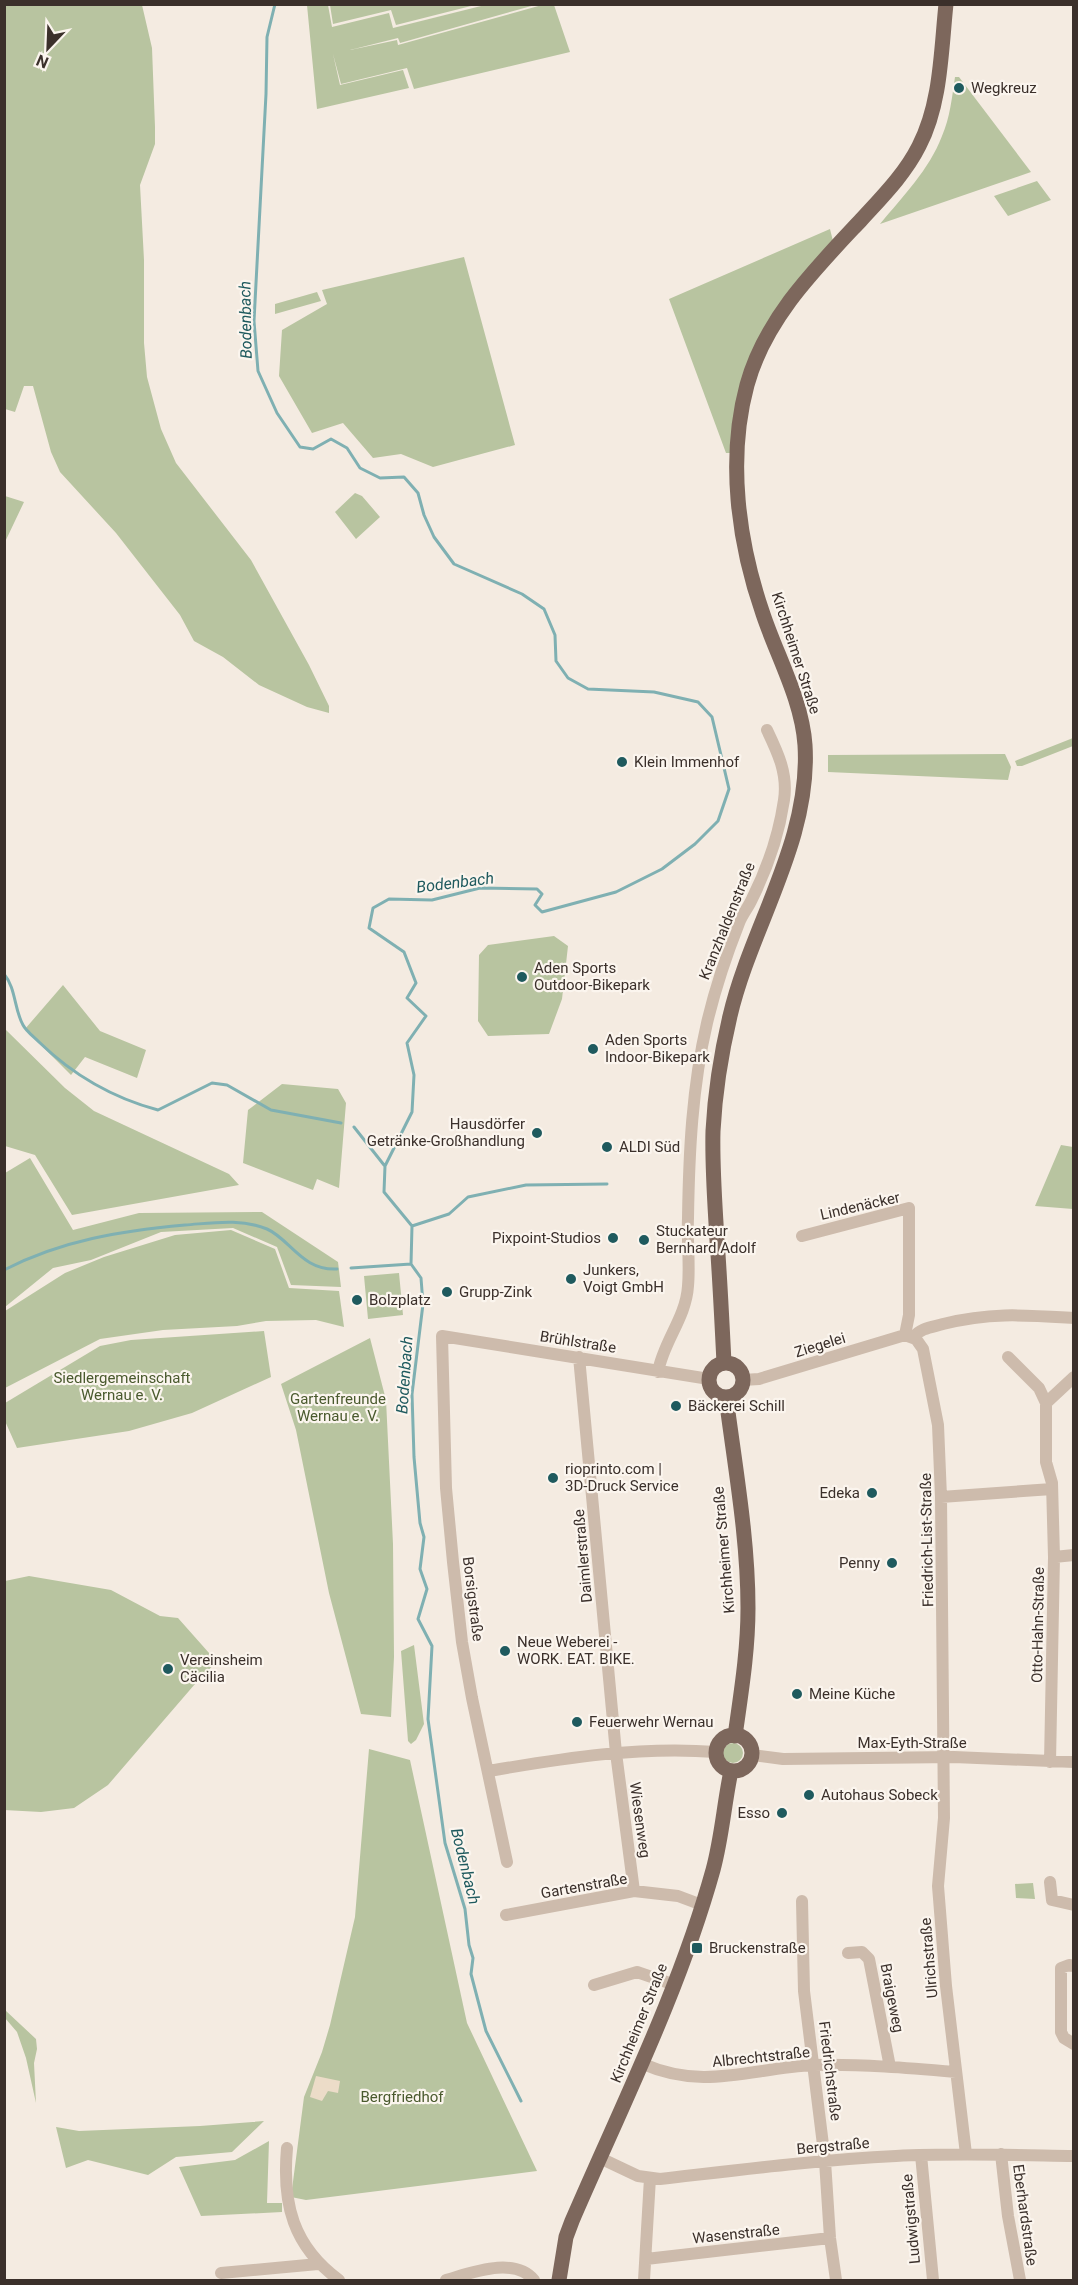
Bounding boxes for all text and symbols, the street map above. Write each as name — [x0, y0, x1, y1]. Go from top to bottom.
north arrow — [18, 18, 78, 78]
text: N — [33, 50, 51, 72]
place label: Wegkreuz — [971, 79, 1037, 97]
marker: Wegkreuz — [952, 81, 966, 95]
water label: Bodenbach — [235, 281, 256, 359]
street label: Kirchheimer Straße — [768, 590, 824, 716]
place label: Klein Immenhof — [634, 753, 740, 771]
marker: Klein Immenhof — [615, 755, 629, 769]
street label: Kranzhaldenstraße — [695, 859, 759, 982]
water label: Bodenbach — [415, 868, 495, 897]
place label: Aden Sports Outdoor-Bikepark — [534, 959, 650, 994]
marker: Aden Sports Outdoor-Bikepark — [515, 970, 529, 984]
place label: Aden Sports Indoor-Bikepark — [605, 1031, 710, 1066]
marker: Aden Sports Indoor-Bikepark — [586, 1042, 600, 1056]
place label: Hausdörfer Getränke-Großhandlung — [367, 1115, 525, 1150]
marker: Hausdörfer Getränke-Großhandlung — [530, 1126, 544, 1140]
place label: ALDI Süd — [619, 1138, 680, 1156]
marker: ALDI Süd — [600, 1140, 614, 1154]
street label: Lindenäcker — [818, 1188, 902, 1224]
place label: Stuckateur Bernhard Adolf — [656, 1222, 757, 1257]
place label: Pixpoint-Studios — [492, 1229, 601, 1247]
marker: Pixpoint-Studios — [606, 1231, 620, 1245]
marker: Stuckateur Bernhard Adolf — [637, 1233, 651, 1247]
place label: Junkers, Voigt GmbH — [583, 1261, 664, 1296]
marker: Junkers, Voigt GmbH — [564, 1272, 578, 1286]
place label: Grupp-Zink — [459, 1283, 532, 1301]
marker: Grupp-Zink — [440, 1285, 454, 1299]
place label: Bolzplatz — [369, 1291, 431, 1309]
marker: Bolzplatz — [350, 1293, 364, 1307]
street label: Brühlstraße — [539, 1327, 618, 1357]
street label: Ziegelei — [792, 1329, 848, 1361]
water label: Bodenbach — [392, 1336, 417, 1415]
park label: Siedlergemeinschaft Wernau e. V. — [53, 1369, 191, 1404]
park label: Gartenfreunde Wernau e. V. — [290, 1390, 386, 1425]
place label: Bäckerei Schill — [688, 1397, 785, 1415]
marker: Bäckerei Schill — [669, 1399, 683, 1413]
place label: rioprinto.com | 3D-Druck Service — [565, 1460, 679, 1495]
marker: rioprinto.com | 3D-Druck Service — [546, 1471, 560, 1485]
street label: Friedrich-List-Straße — [917, 1473, 937, 1607]
place label: Edeka — [819, 1484, 860, 1502]
street label: Kirchheimer Straße — [709, 1486, 739, 1614]
marker: Edeka — [865, 1486, 879, 1500]
street label: Daimlerstraße — [570, 1508, 596, 1604]
place label: Penny — [839, 1554, 880, 1572]
street label: Borsigstraße — [459, 1556, 487, 1642]
marker: Penny — [885, 1556, 899, 1570]
street label: Otto-Hahn-Straße — [1028, 1567, 1048, 1683]
place label: Neue Weberei - WORK. EAT. BIKE. — [517, 1633, 635, 1668]
marker: Neue Weberei - WORK. EAT. BIKE. — [498, 1644, 512, 1658]
place label: Vereinsheim Cäcilia — [180, 1651, 263, 1686]
marker: Vereinsheim Cäcilia — [161, 1662, 175, 1676]
place label: Meine Küche — [809, 1685, 895, 1703]
marker: Meine Küche — [790, 1687, 804, 1701]
place label: Feuerwehr Wernau — [589, 1713, 714, 1731]
marker: Feuerwehr Wernau — [570, 1715, 584, 1729]
street label: Max-Eyth-Straße — [857, 1734, 967, 1752]
street label: Wiesenweg — [626, 1781, 654, 1859]
place label: Autohaus Sobeck — [821, 1786, 938, 1804]
marker: Autohaus Sobeck — [802, 1788, 816, 1802]
place label: Esso — [737, 1804, 770, 1822]
marker: Esso — [775, 1806, 789, 1820]
water label: Bodenbach — [447, 1826, 484, 1906]
street label: Gartenstraße — [539, 1870, 629, 1902]
street label: Ulrichstraße — [917, 1917, 941, 1999]
place label: Bruckenstraße — [709, 1939, 806, 1957]
marker: Bruckenstraße — [690, 1941, 704, 1955]
street label: Kirchheimer Straße — [607, 1960, 671, 2085]
street label: Braigeweg — [876, 1962, 908, 2034]
street label: Friedrichstraße — [815, 2020, 845, 2122]
street label: Albrechtstraße — [711, 2043, 811, 2071]
park label: Bergfriedhof — [360, 2088, 444, 2106]
street label: Bergstraße — [796, 2134, 870, 2158]
street label: Eberhardstraße — [1009, 2163, 1041, 2267]
street label: Ludwigstraße — [898, 2173, 924, 2265]
street label: Wasenstraße — [691, 2220, 781, 2248]

